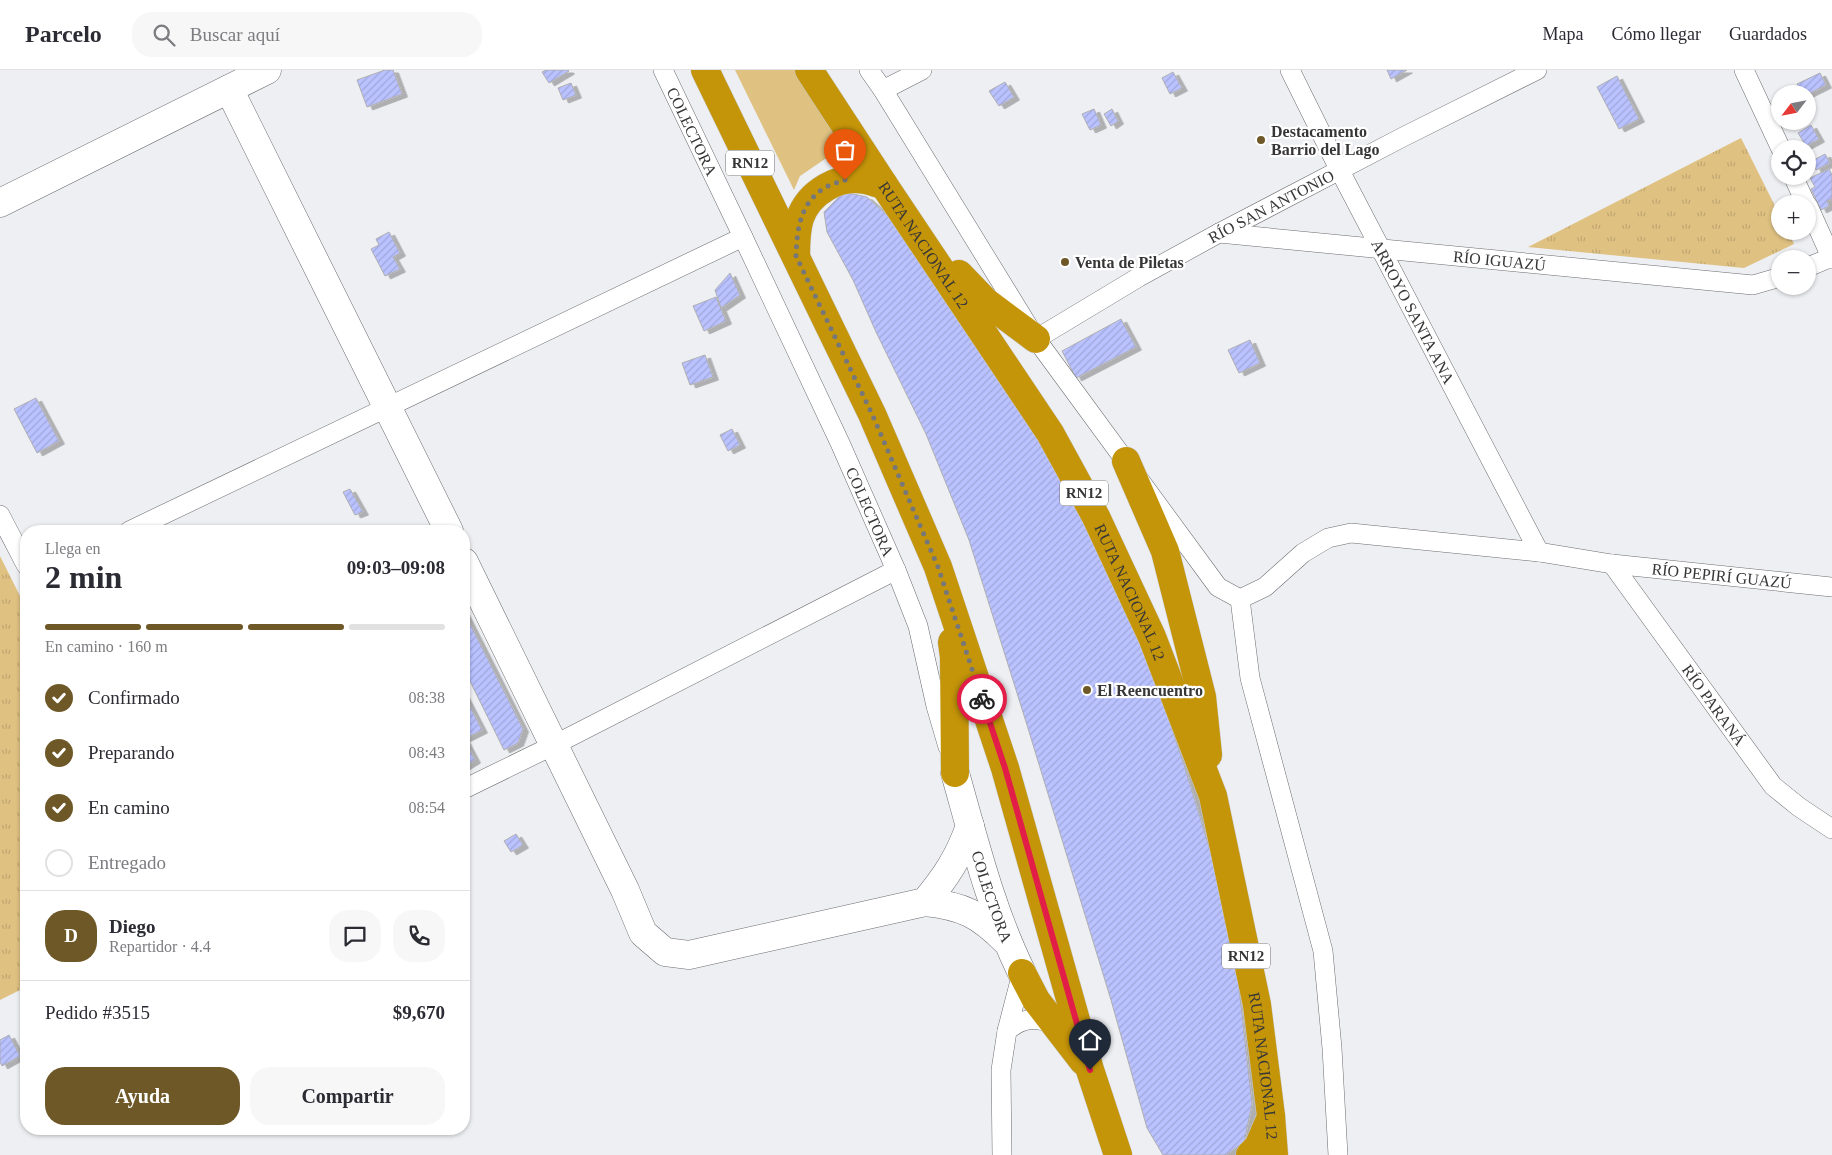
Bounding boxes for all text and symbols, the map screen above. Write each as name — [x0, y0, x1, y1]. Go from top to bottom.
search box — [132, 12, 482, 57]
text: Parcelo — [25, 21, 102, 47]
icon: search — [150, 21, 178, 49]
text: Buscar aquí — [190, 24, 280, 45]
text: Mapa — [1543, 24, 1584, 44]
text: Cómo llegar — [1612, 24, 1701, 44]
text: Guardados — [1729, 24, 1807, 44]
street label: COLECTORA — [664, 85, 720, 179]
north arrow — [1771, 85, 1816, 130]
map controls — [1771, 85, 1816, 295]
place label: Destacamento Barrio del Lago — [1271, 123, 1379, 159]
pin — [824, 129, 866, 180]
marker: Destacamento Barrio del Lago — [1255, 134, 1267, 146]
icon: bag — [831, 136, 859, 164]
button: locate — [1771, 140, 1816, 185]
road number: RN12 — [726, 150, 774, 176]
street label: RÍO SAN ANTONIO — [1205, 167, 1337, 246]
street label: RUTA NACIONAL 12 — [875, 178, 972, 311]
button: + — [1771, 195, 1816, 240]
street label: ARROYO SANTA ANA — [1368, 236, 1458, 387]
street label: RÍO IGUAZÚ — [1453, 248, 1547, 274]
button: − — [1771, 250, 1816, 295]
place label: Venta de Piletas — [1075, 254, 1184, 271]
marker: Venta de Piletas — [1059, 256, 1071, 268]
street label: COLECTORA — [843, 465, 897, 560]
road number: RN12 — [1060, 480, 1108, 506]
street label: RUTA NACIONAL 12 — [1091, 521, 1168, 663]
text: Llega en — [45, 540, 101, 557]
text: 09:03–09:08 — [347, 557, 445, 578]
text: 2 min — [45, 559, 122, 595]
street label: RÍO PEPIRÍ GUAZÚ — [1651, 560, 1793, 592]
text: En camino · 160 m — [45, 638, 168, 655]
street label: RÍO PARANÁ — [1679, 661, 1750, 749]
courier — [957, 674, 1007, 724]
place label: El Reencuentro — [1097, 682, 1203, 699]
icon: check — [45, 684, 73, 712]
marker: El Reencuentro — [1081, 684, 1093, 696]
icon: bike — [968, 685, 996, 713]
text: Confirmado — [88, 687, 180, 708]
text: 08:38 — [409, 689, 445, 706]
icon: check — [45, 739, 73, 767]
text: Preparando — [88, 742, 175, 763]
text: 08:43 — [409, 744, 445, 761]
icon: check — [45, 794, 73, 822]
text: En camino — [88, 797, 170, 818]
text: 08:54 — [409, 799, 445, 816]
street label: COLECTORA — [968, 849, 1015, 945]
text: Entregado — [88, 852, 166, 873]
button: chat — [329, 910, 381, 962]
button: phone — [393, 910, 445, 962]
text: Diego — [109, 916, 155, 937]
text: D — [64, 925, 78, 946]
text: Repartidor · 4.4 — [109, 938, 211, 955]
road number: RN12 — [1222, 944, 1270, 968]
street label: RUTA NACIONAL 12 — [1246, 991, 1281, 1140]
text: Pedido #3515 — [45, 1002, 150, 1023]
text: $9,670 — [393, 1002, 445, 1023]
pin — [1069, 1019, 1111, 1070]
icon: home — [1076, 1026, 1104, 1054]
button: Ayuda — [45, 1067, 240, 1125]
button: Compartir — [250, 1067, 445, 1125]

